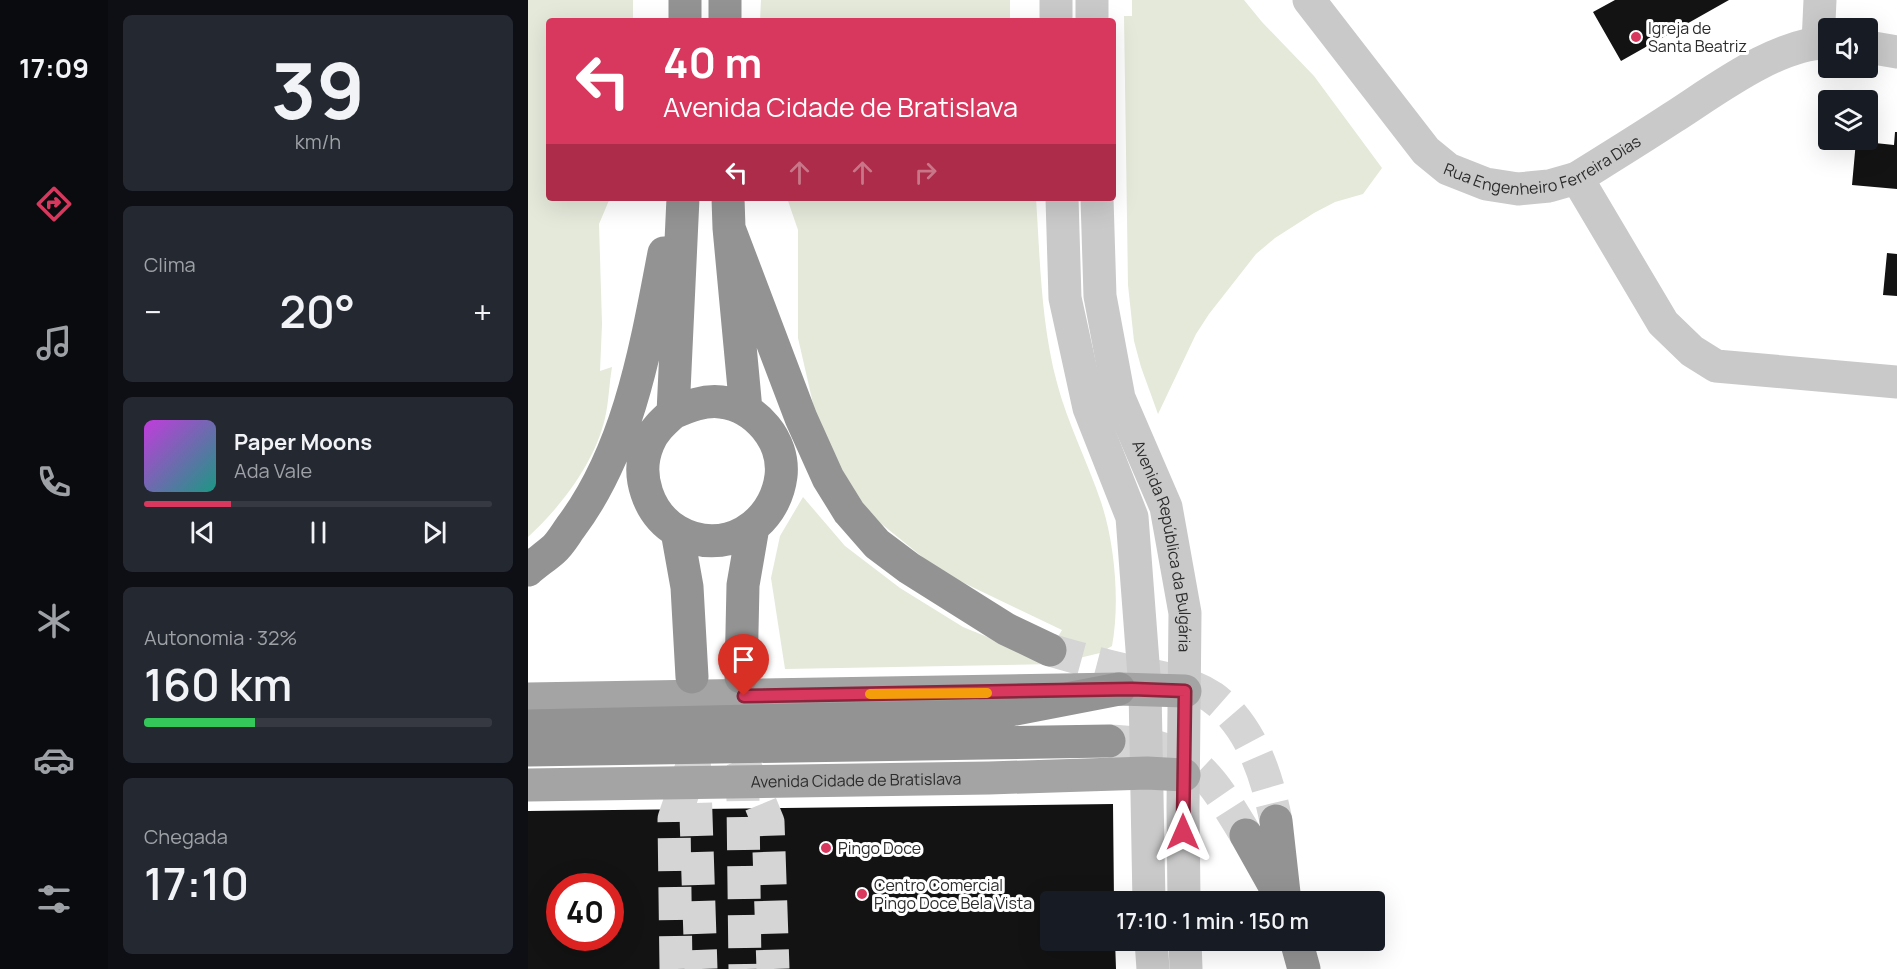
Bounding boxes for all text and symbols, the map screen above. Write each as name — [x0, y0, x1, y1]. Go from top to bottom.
place label: Igreja de Santa Beatriz — [1648, 17, 1747, 57]
map controls — [1818, 18, 1878, 150]
button: sound — [1818, 18, 1878, 78]
marker: Igreja de Santa Beatriz — [1629, 30, 1643, 44]
text: 40 m — [663, 33, 762, 91]
text: 39 — [271, 36, 365, 142]
icon: left — [564, 42, 642, 120]
text: 17:09 — [19, 49, 89, 86]
text: Avenida Cidade de Bratislava — [663, 88, 1018, 125]
button: layers — [1818, 90, 1878, 150]
text: km/h — [295, 128, 341, 155]
street label: Rua Engenheiro Ferreira Dias — [1441, 130, 1645, 200]
icon: left — [720, 156, 753, 189]
icon: ahead — [783, 156, 816, 189]
icon: ahead — [846, 156, 879, 189]
icon: right — [909, 156, 942, 189]
icon: directions — [33, 183, 75, 225]
text: Clima — [144, 251, 196, 278]
text: 20° — [280, 280, 355, 342]
text: − — [144, 289, 162, 334]
text: + — [473, 289, 492, 334]
icon: music — [33, 322, 75, 364]
text: Paper Moons — [234, 427, 372, 457]
street label: Avenida República da Bulgária — [1127, 437, 1196, 652]
text: Ada Vale — [234, 457, 312, 484]
icon: phone — [33, 461, 75, 503]
icon: previous — [186, 516, 219, 549]
icon: pause — [302, 516, 335, 549]
icon: next — [418, 516, 451, 549]
icon: climate — [33, 600, 75, 642]
text: Autonomia · 32% — [144, 624, 297, 651]
pin — [718, 634, 769, 696]
icon: arrive — [727, 643, 760, 676]
text: 160 km — [144, 653, 292, 715]
icon: car — [33, 739, 75, 781]
street label: Avenida Cidade de Bratislava — [751, 767, 961, 793]
position arrow — [1151, 800, 1215, 864]
text: Chegada — [144, 823, 228, 850]
place label: Pingo Doce — [838, 837, 921, 859]
marker: Pingo Doce — [819, 841, 833, 855]
text: 17:10 — [144, 852, 249, 914]
speed limit sign: 40 — [546, 873, 624, 951]
place label: Centro Comercial Pingo Doce Bela Vista — [874, 874, 1032, 914]
icon: filters — [33, 878, 75, 920]
marker: Centro Comercial Pingo Doce Bela Vista — [855, 887, 869, 901]
text: 17:10 · 1 min · 150 m — [1116, 906, 1309, 936]

